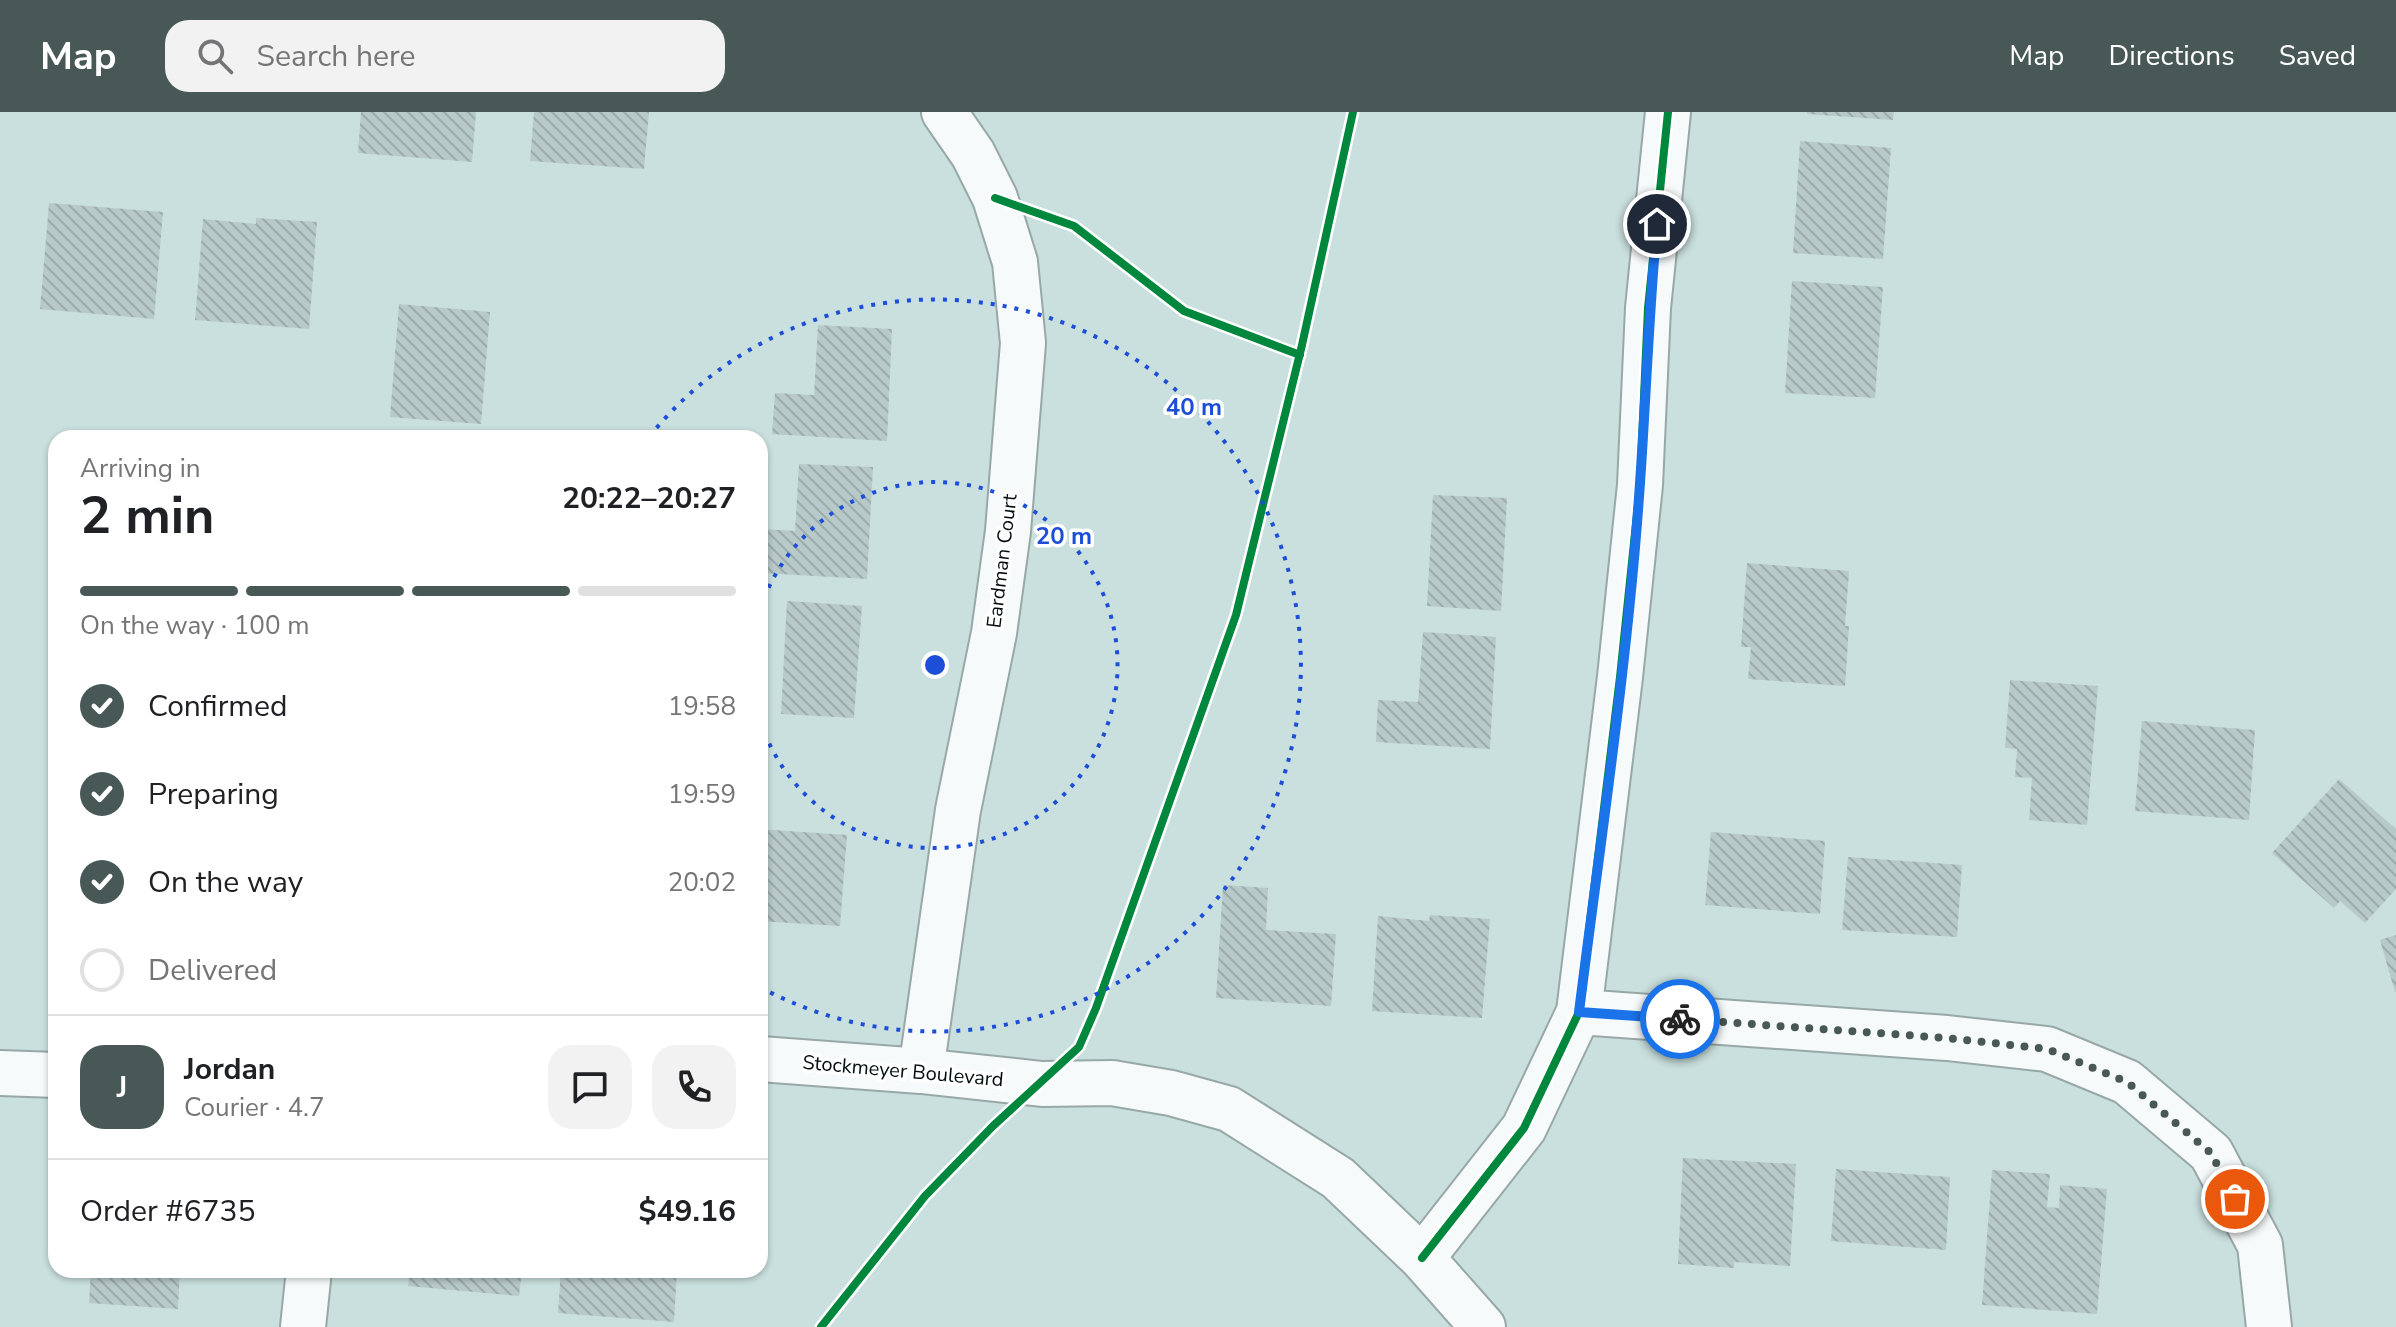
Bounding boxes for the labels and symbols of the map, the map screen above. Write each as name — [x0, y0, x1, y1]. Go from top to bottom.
pin — [1623, 190, 1691, 258]
text: 40 m — [1166, 391, 1222, 423]
street label: Eardman Court — [980, 491, 1024, 630]
text: 20 m — [1036, 520, 1092, 552]
centre of rings — [921, 651, 949, 679]
courier — [1640, 979, 1720, 1059]
street label: Stockmeyer Boulevard — [801, 1049, 1005, 1093]
pin — [2201, 1165, 2269, 1233]

